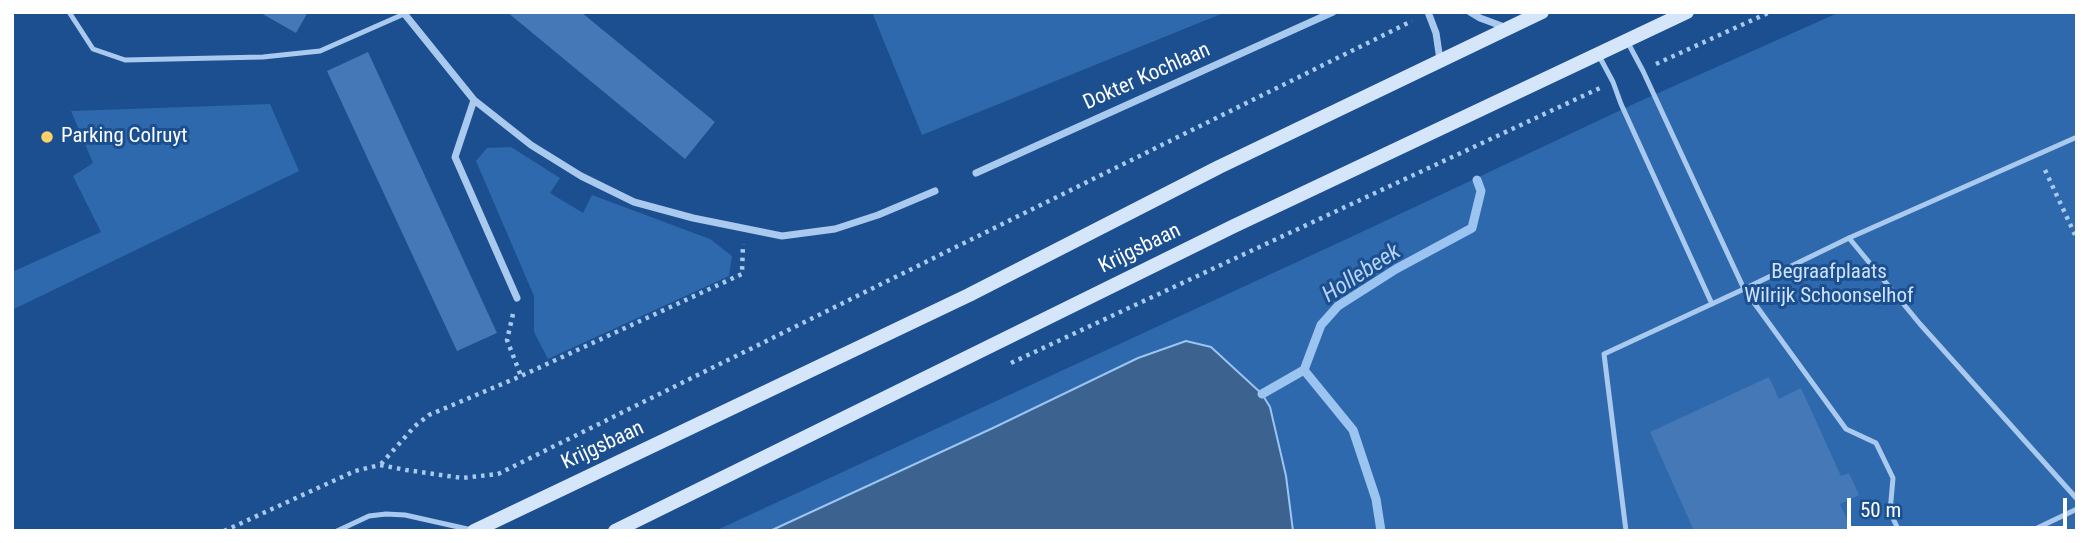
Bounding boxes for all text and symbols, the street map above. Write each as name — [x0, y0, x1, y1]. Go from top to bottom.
street label: Dokter Kochlaan — [1080, 38, 1214, 116]
place label: Parking Colruyt — [61, 124, 187, 150]
marker: Parking Colruyt — [39, 129, 55, 145]
street label: Krijgsbaan — [1095, 218, 1185, 280]
water label: Hollebeek — [1318, 239, 1406, 309]
park label: Begraafplaats Wilrijk Schoonselhof — [1744, 260, 1914, 310]
street label: Krijgsbaan — [558, 416, 648, 476]
scale bar — [1851, 484, 2072, 528]
text: 50 m — [1860, 498, 1901, 522]

